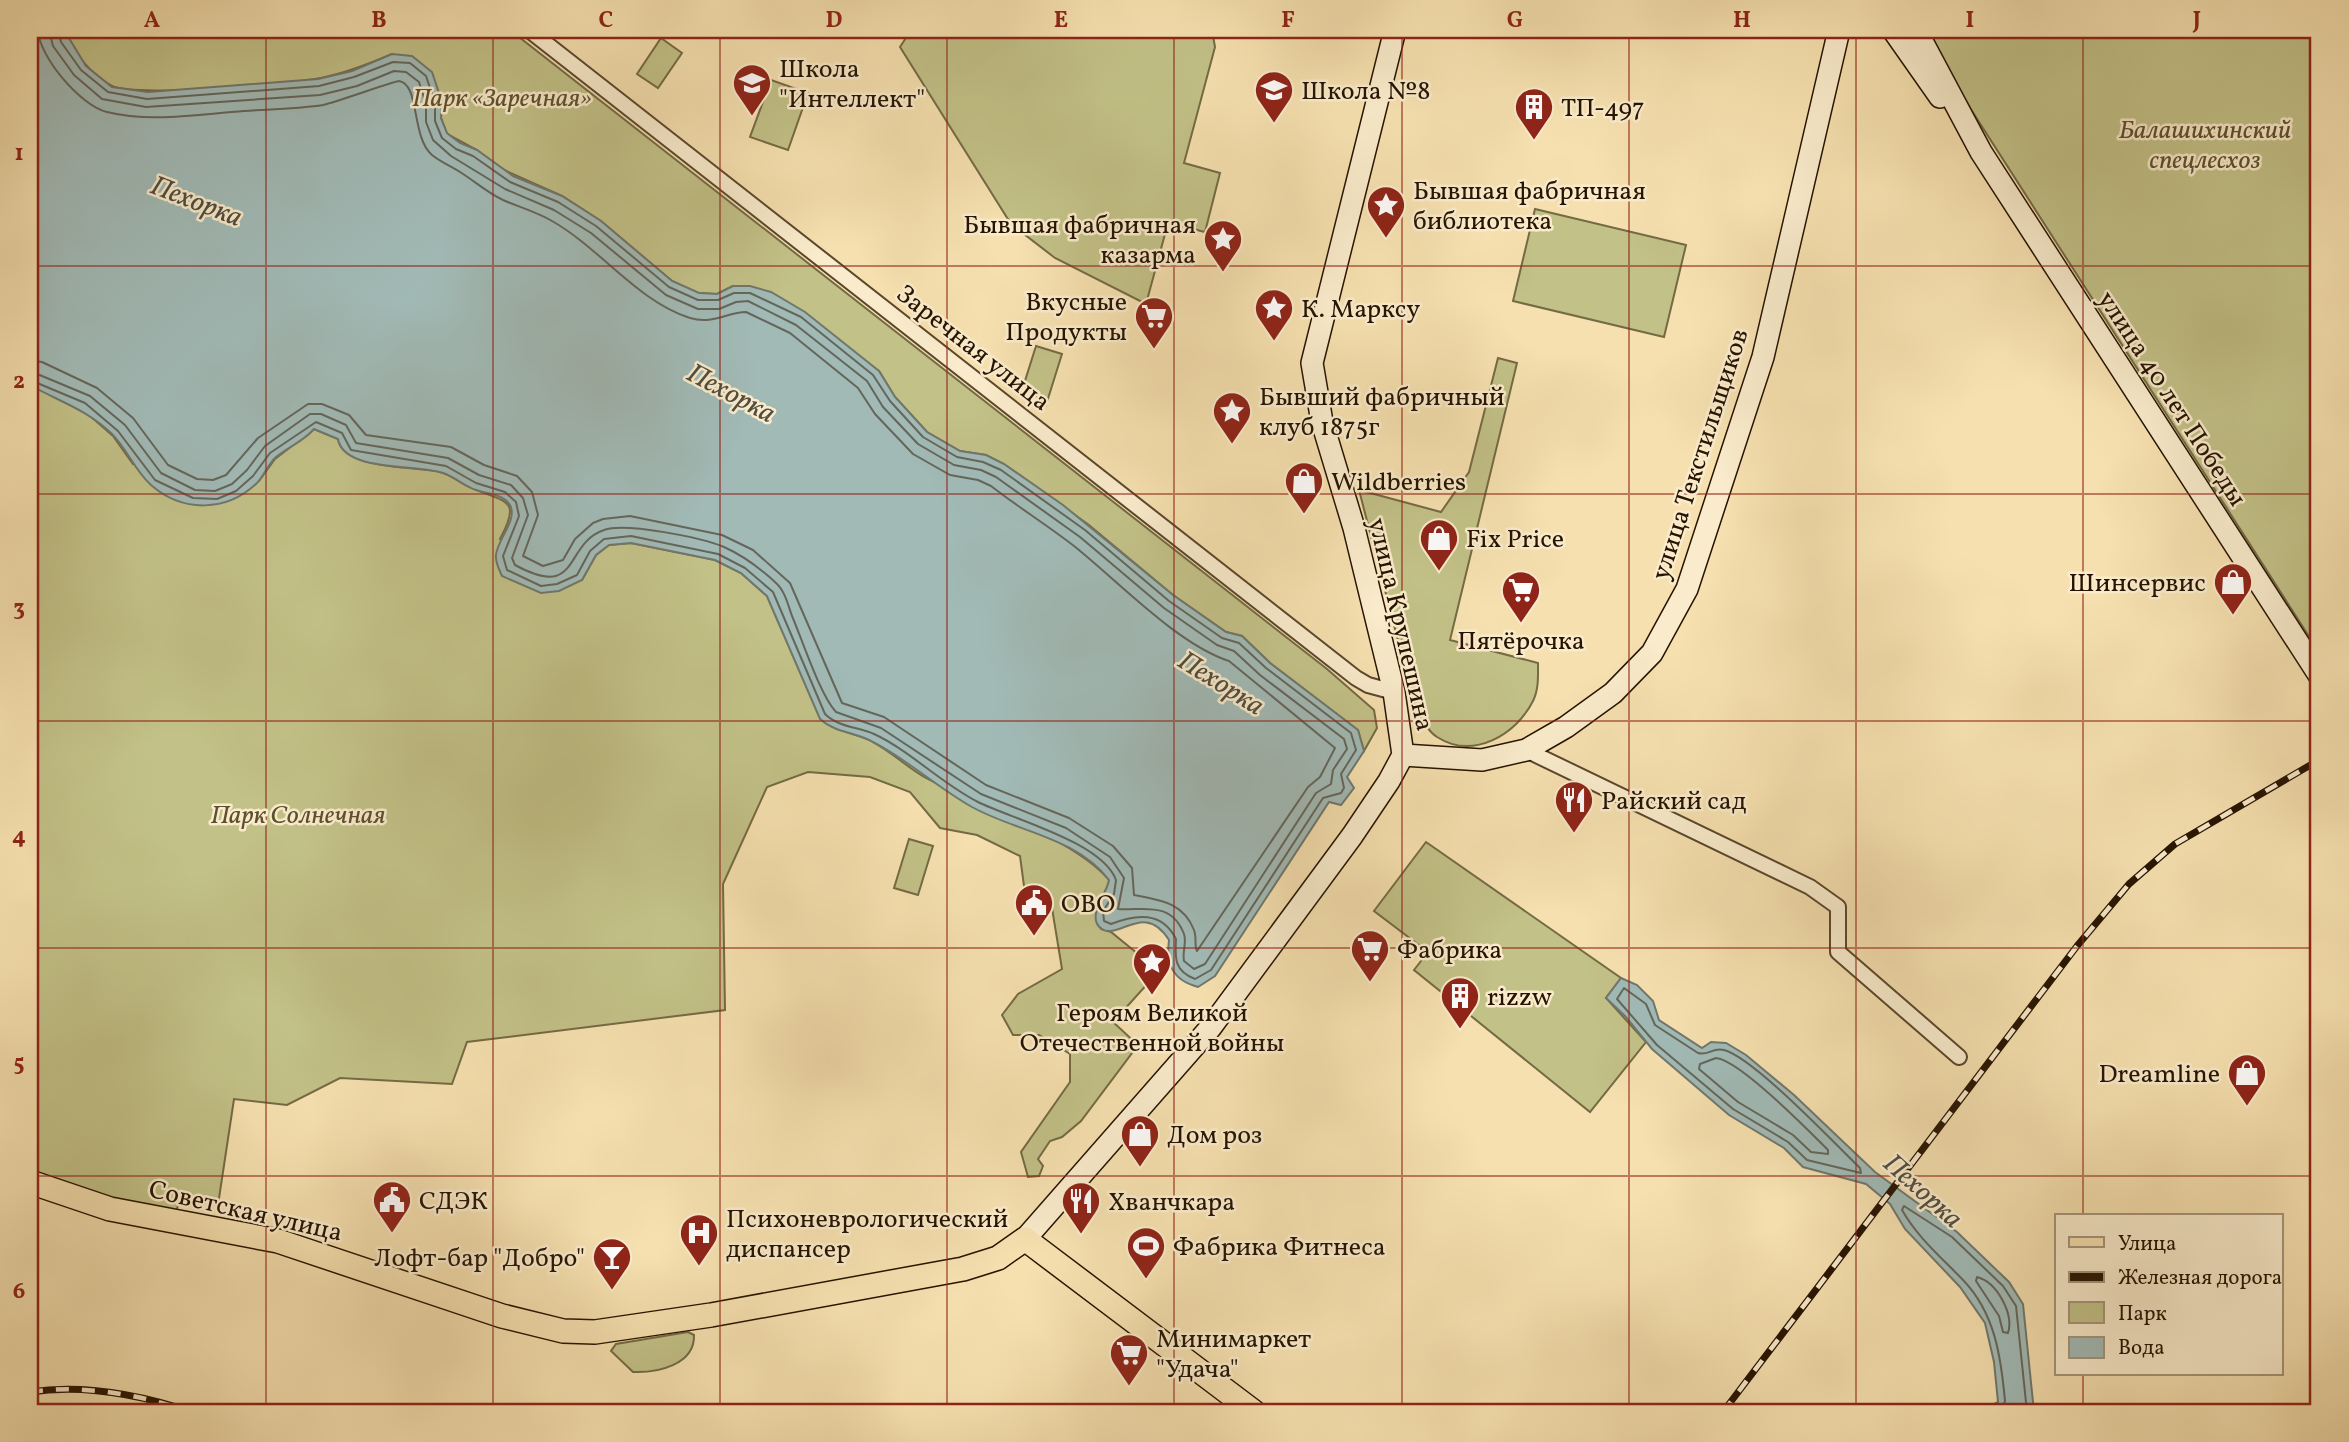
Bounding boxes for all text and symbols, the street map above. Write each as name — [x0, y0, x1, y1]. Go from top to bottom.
text: A — [144, 5, 160, 37]
text: B — [371, 5, 387, 37]
text: C — [599, 5, 613, 37]
text: D — [826, 5, 843, 37]
text: E — [1054, 5, 1068, 37]
text: F — [1281, 5, 1295, 37]
text: G — [1507, 5, 1523, 37]
text: H — [1733, 5, 1751, 37]
text: I — [1966, 5, 1974, 37]
text: J — [2192, 5, 2201, 37]
place label: Школа "Интеллект" — [779, 52, 925, 118]
school or university icon: Школа "Интеллект" — [731, 62, 773, 117]
school or university icon: Школа №8 — [1253, 69, 1295, 124]
place label: Школа №8 — [1301, 74, 1430, 110]
park label: Парк «Заречная» — [412, 81, 592, 117]
building icon: ТП-497 — [1513, 86, 1555, 141]
place label: ТП-497 — [1561, 91, 1645, 127]
park label: Балашихинский спецлесхоз — [2119, 113, 2291, 179]
text: 1 — [14, 138, 24, 170]
water label: Пехорка — [145, 167, 248, 238]
place label: Бывшая фабричная библиотека — [1413, 174, 1646, 240]
place icon: Бывшая фабричная библиотека — [1365, 184, 1407, 239]
place label: Бывшая фабричная казарма — [963, 208, 1196, 274]
place icon: Бывшая фабричная казарма — [1202, 218, 1244, 273]
street label: Заречная улица — [888, 277, 1058, 420]
street label: улица 40 лет Победы — [2088, 284, 2255, 514]
place label: Вкусные Продукты — [1005, 285, 1127, 351]
place icon: К. Марксу — [1253, 287, 1295, 342]
place label: К. Марксу — [1301, 292, 1420, 328]
supermarket icon: Вкусные Продукты — [1133, 295, 1175, 350]
street label: улица Текстильщиков — [1643, 324, 1759, 585]
water label: Пехорка — [680, 355, 782, 434]
text: 2 — [13, 366, 25, 398]
place label: Бывший фабричный клуб 1875г — [1259, 380, 1505, 446]
place icon: Бывший фабричный клуб 1875г — [1211, 390, 1253, 445]
shop icon: Wildberries — [1283, 460, 1325, 515]
place label: Wildberries — [1331, 465, 1466, 501]
street label: улица Крупешина — [1358, 514, 1442, 735]
shop icon: Fix Price — [1418, 517, 1460, 572]
place label: Fix Price — [1466, 522, 1564, 558]
shop icon: Шинсервис — [2212, 561, 2254, 616]
place label: Шинсервис — [2069, 566, 2206, 602]
supermarket icon: Пятёрочка — [1500, 569, 1542, 624]
text: 3 — [13, 593, 25, 625]
place label: Пятёрочка — [1457, 624, 1585, 660]
water label: Пехорка — [1170, 642, 1271, 726]
restaurant icon: Райский сад — [1553, 779, 1595, 834]
place label: Райский сад — [1601, 784, 1747, 820]
park label: Парк Солнечная — [211, 798, 385, 834]
text: 4 — [12, 821, 26, 853]
public building icon: ОВО — [1013, 882, 1055, 937]
place label: ОВО — [1061, 887, 1115, 923]
supermarket icon: Фабрика — [1349, 928, 1391, 983]
place label: Фабрика — [1397, 933, 1502, 969]
place icon: Героям Великой Отечественной войны — [1131, 941, 1173, 996]
building icon: rizzw — [1439, 975, 1481, 1030]
place label: rizzw — [1487, 980, 1552, 1016]
place label: Героям Великой Отечественной войны — [1020, 996, 1284, 1062]
text: 5 — [13, 1048, 25, 1080]
shop icon: Dreamline — [2226, 1052, 2268, 1107]
place label: Dreamline — [2098, 1057, 2220, 1093]
shop icon: Дом роз — [1119, 1113, 1161, 1168]
place label: Дом роз — [1167, 1118, 1262, 1154]
water label: Пехорка — [1874, 1146, 1971, 1238]
street label: Советская улица — [145, 1172, 346, 1252]
public building icon: СДЭК — [371, 1179, 413, 1234]
restaurant icon: Хванчкара — [1060, 1180, 1102, 1235]
place label: СДЭК — [419, 1184, 488, 1220]
place label: Хванчкара — [1108, 1185, 1235, 1221]
place label: Психоневрологический диспансер — [726, 1202, 1008, 1268]
hospital icon: Психоневрологический диспансер — [678, 1212, 720, 1267]
legend — [2055, 1214, 2282, 1376]
sports icon: Фабрика Фитнеса — [1125, 1225, 1167, 1280]
place label: Фабрика Фитнеса — [1173, 1230, 1386, 1266]
text: Улица — [2118, 1230, 2176, 1259]
bar icon: Лофт-бар "Добро" — [591, 1236, 633, 1291]
place label: Лофт-бар "Добро" — [374, 1241, 585, 1277]
text: Железная дорога — [2118, 1264, 2282, 1293]
text: 6 — [13, 1276, 25, 1308]
text: Парк — [2118, 1300, 2167, 1329]
place label: Минимаркет "Удача" — [1156, 1322, 1311, 1388]
supermarket icon: Минимаркет "Удача" — [1108, 1332, 1150, 1387]
text: Вода — [2118, 1334, 2165, 1363]

